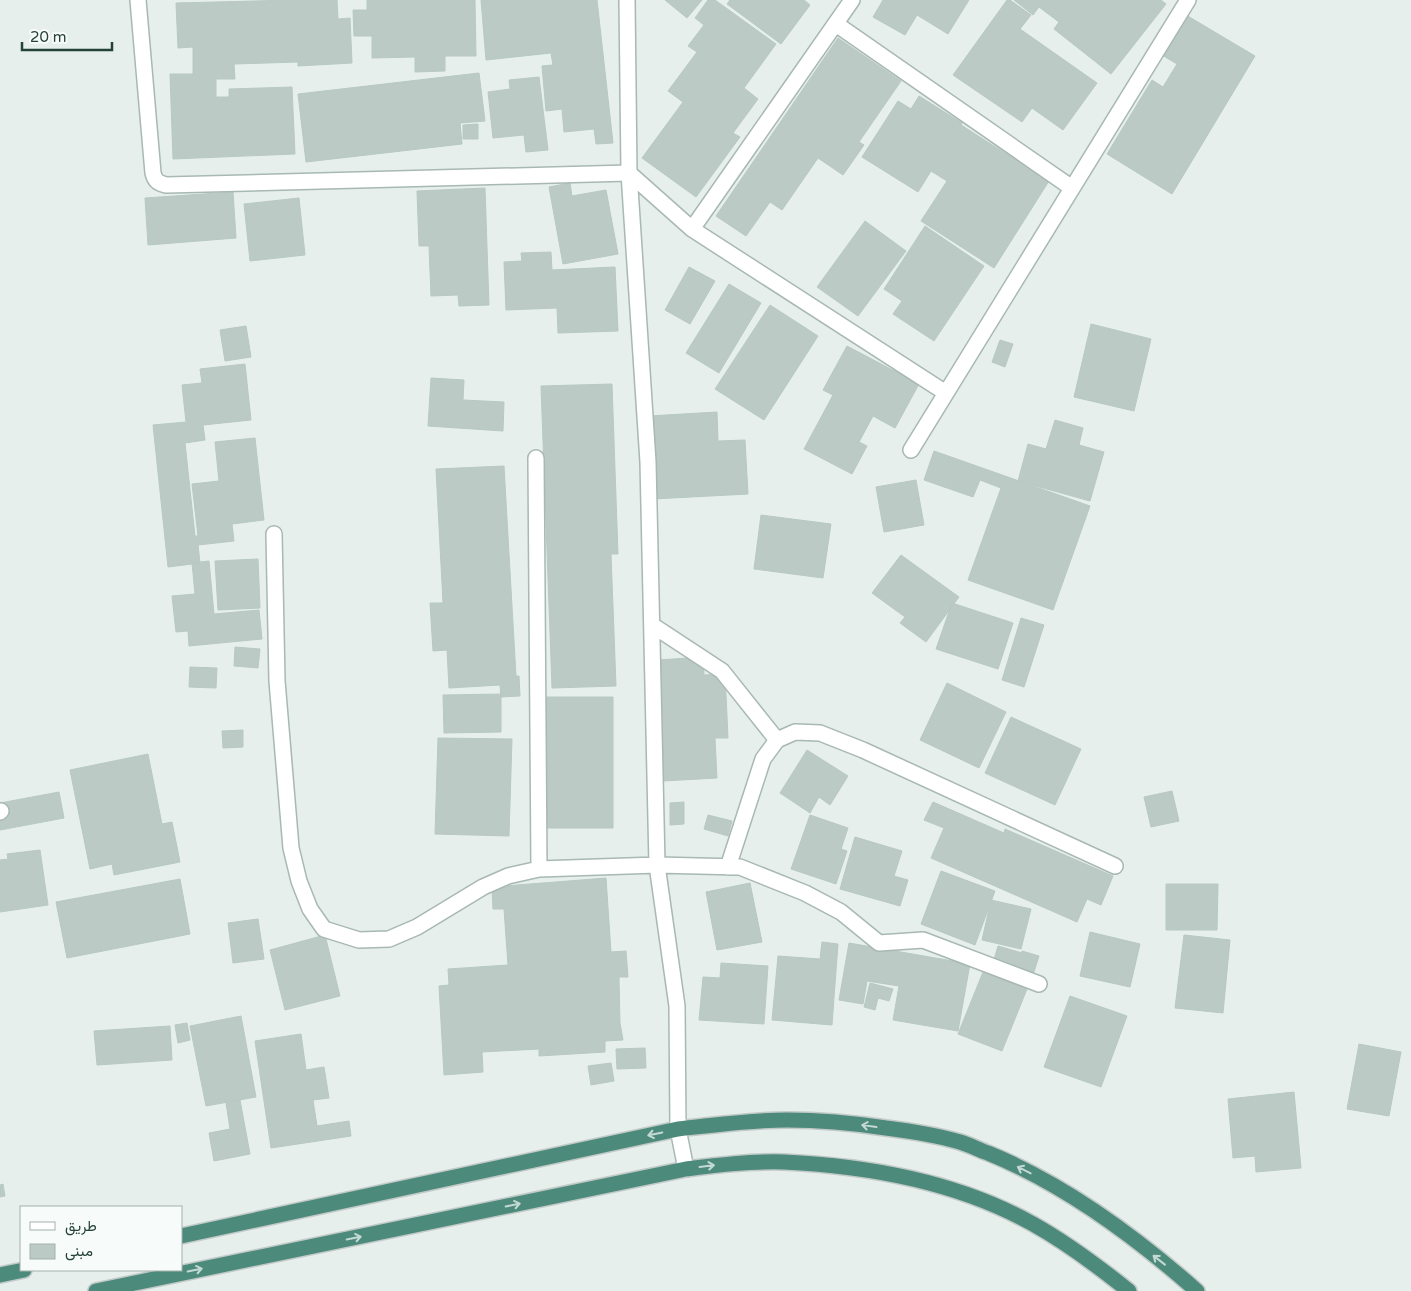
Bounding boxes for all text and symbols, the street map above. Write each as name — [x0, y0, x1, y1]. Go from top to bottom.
scale bar — [22, 20, 112, 52]
text: 20 m — [30, 28, 67, 46]
one-way arrow — [861, 1121, 877, 1131]
one-way arrow — [648, 1130, 664, 1139]
one-way arrow — [699, 1161, 715, 1171]
one-way arrow — [1017, 1165, 1032, 1174]
one-way arrow — [505, 1199, 521, 1209]
legend — [20, 1206, 182, 1271]
text: طريق — [65, 1217, 97, 1236]
one-way arrow — [346, 1232, 362, 1242]
text: مبنى — [65, 1242, 93, 1261]
one-way arrow — [1152, 1255, 1166, 1265]
one-way arrow — [187, 1265, 203, 1275]

